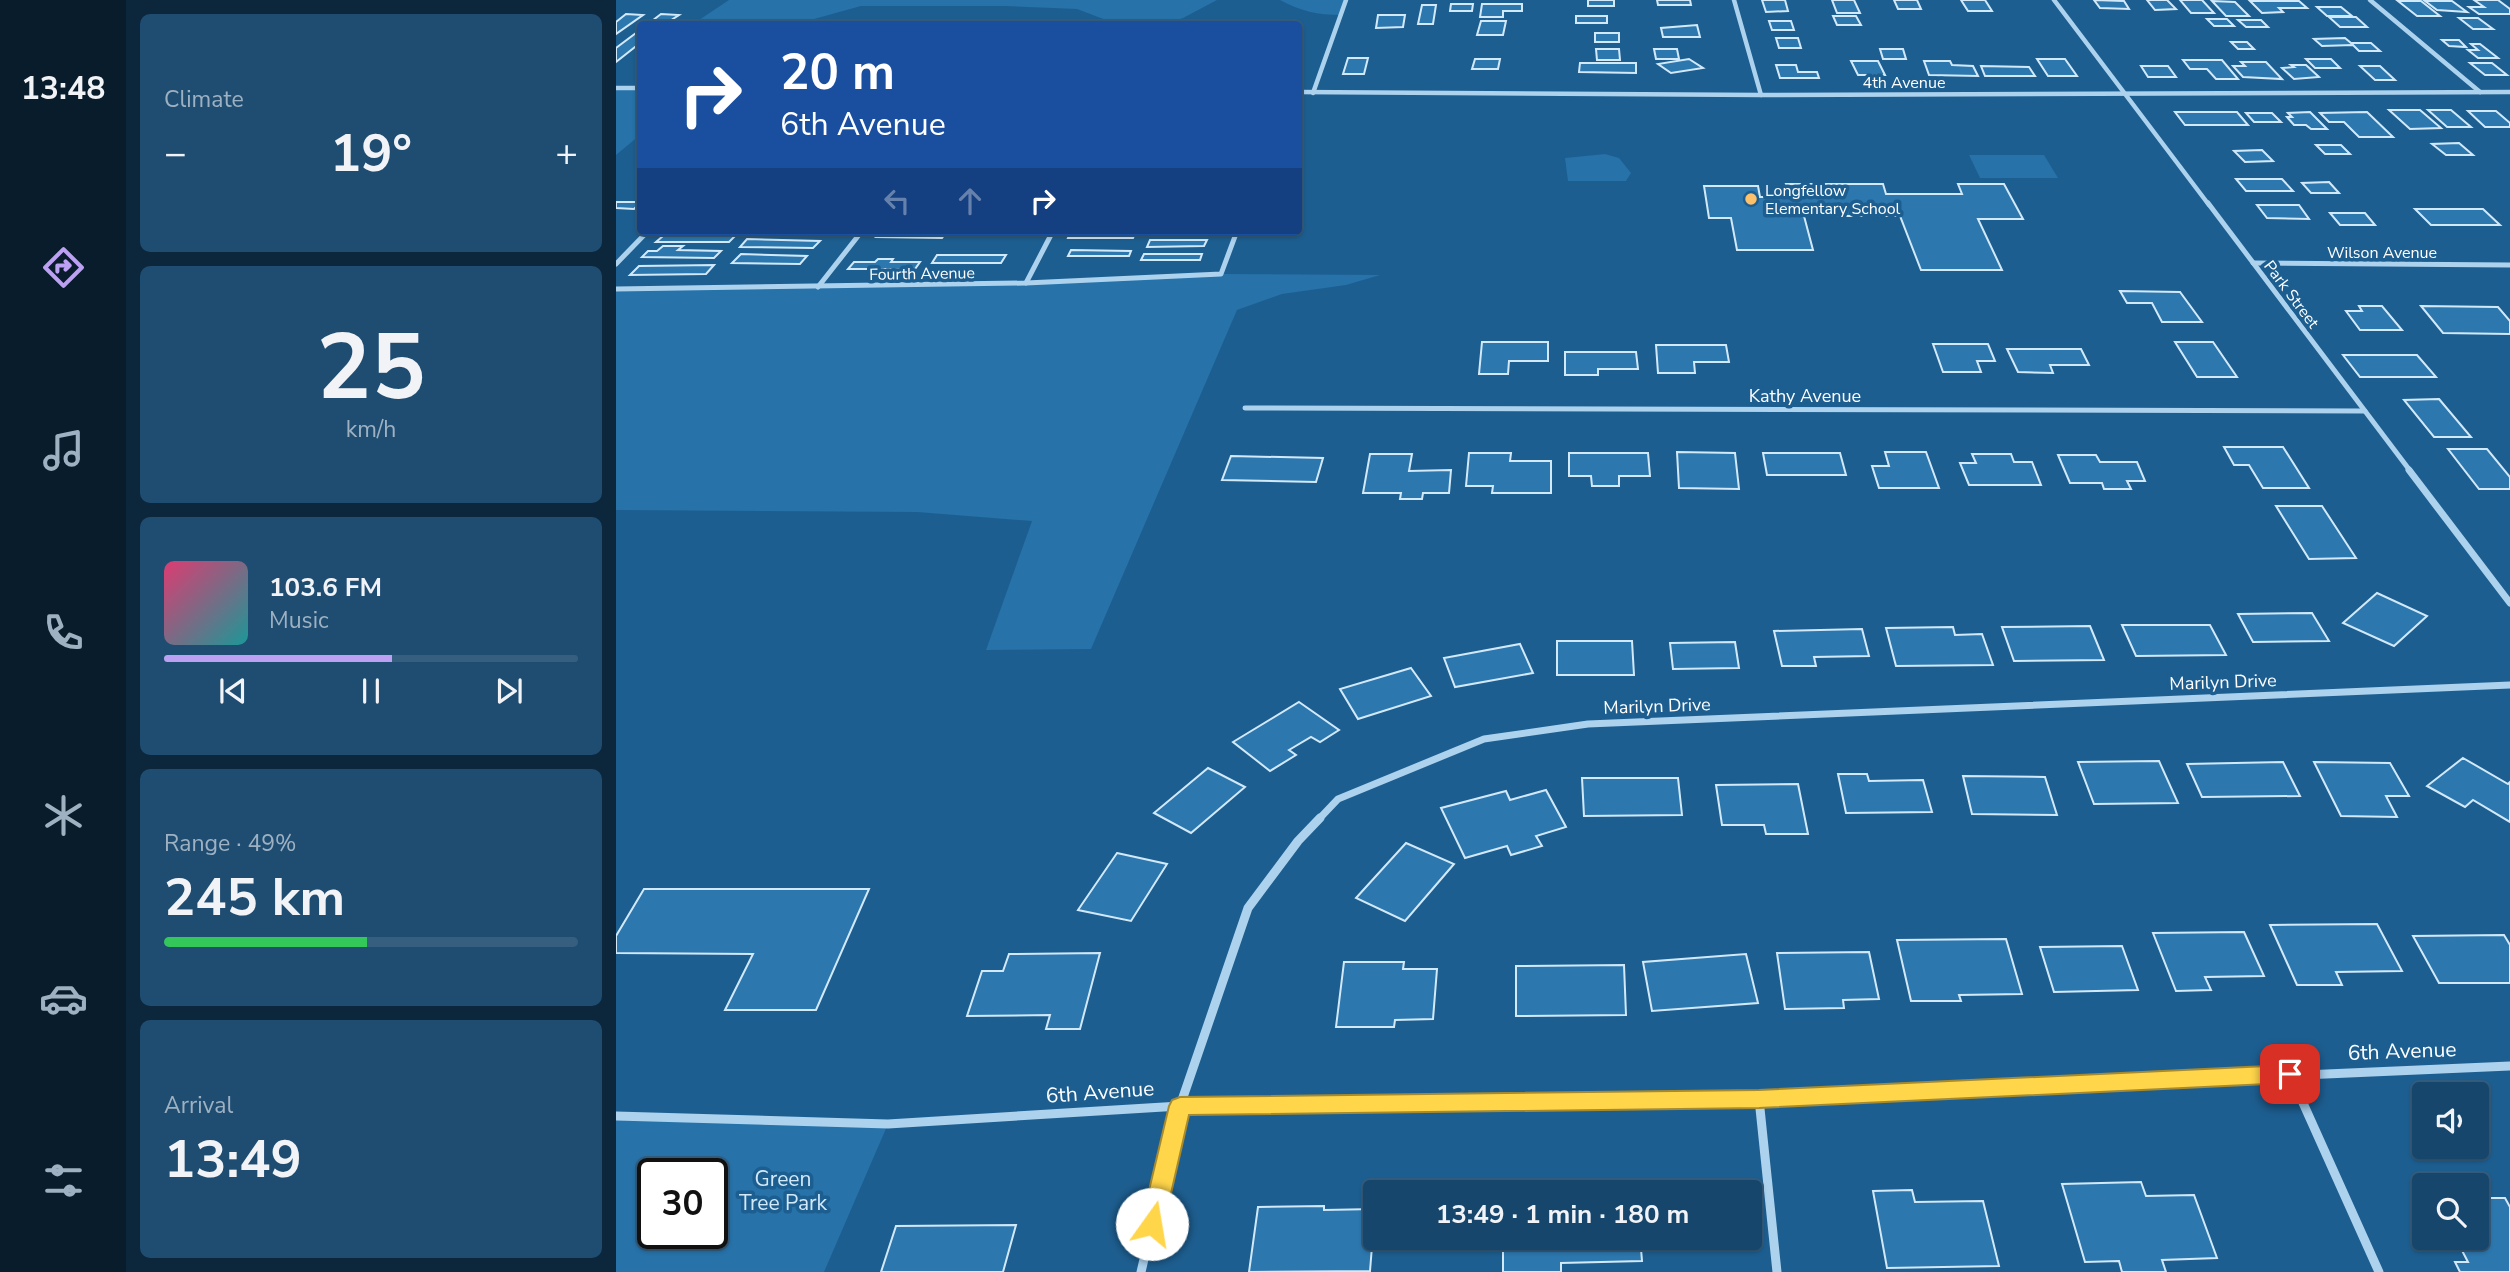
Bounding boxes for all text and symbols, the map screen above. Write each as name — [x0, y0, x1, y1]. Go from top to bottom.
text: 20 m — [780, 39, 895, 106]
icon: right — [665, 49, 756, 140]
text: 13:48 — [21, 67, 105, 110]
street label: 4th Avenue — [1863, 72, 1945, 94]
text: Climate — [164, 84, 244, 115]
text: 6th Avenue — [780, 103, 946, 146]
text: 19° — [330, 118, 412, 189]
text: − — [164, 128, 187, 179]
text: + — [555, 128, 578, 179]
place label: Longfellow Elementary School — [1765, 180, 1901, 220]
icon: left — [878, 182, 916, 220]
icon: ahead — [951, 182, 989, 220]
icon: right — [1024, 182, 1062, 220]
marker: Longfellow Elementary School — [1743, 191, 1759, 207]
street label: Wilson Avenue — [2327, 242, 2437, 264]
icon: directions — [39, 243, 88, 292]
street label: Park Street — [2258, 256, 2324, 333]
street label: Fourth Avenue — [869, 262, 975, 286]
text: 25 — [316, 306, 426, 430]
street label: Kathy Avenue — [1749, 384, 1861, 408]
text: km/h — [346, 414, 396, 445]
icon: music — [39, 426, 88, 475]
text: 103.6 FM — [269, 570, 382, 605]
text: Music — [269, 605, 329, 636]
icon: phone — [39, 608, 88, 657]
street label: Marilyn Drive — [2169, 668, 2277, 696]
icon: previous — [214, 672, 252, 710]
icon: pause — [352, 672, 390, 710]
icon: next — [490, 672, 528, 710]
street label: Marilyn Drive — [1603, 692, 1711, 720]
icon: climate — [39, 791, 88, 840]
text: Range · 49% — [164, 828, 296, 859]
text: 245 km — [164, 862, 345, 933]
icon: car — [39, 974, 88, 1023]
street label: 6th Avenue — [2347, 1035, 2457, 1067]
pin — [2260, 1044, 2320, 1104]
icon: arrive — [2271, 1055, 2309, 1093]
street label: 6th Avenue — [1045, 1074, 1155, 1110]
map controls — [2412, 1082, 2489, 1250]
button: sound — [2412, 1082, 2489, 1159]
text: Arrival — [164, 1090, 233, 1121]
text: 13:49 — [164, 1124, 302, 1195]
icon: filters — [39, 1156, 88, 1205]
speed limit sign: 30 — [637, 1158, 728, 1249]
park label: Green Tree Park — [739, 1165, 828, 1217]
button: search — [2412, 1173, 2489, 1250]
position arrow — [1115, 1187, 1189, 1261]
text: 13:49 · 1 min · 180 m — [1436, 1197, 1689, 1232]

